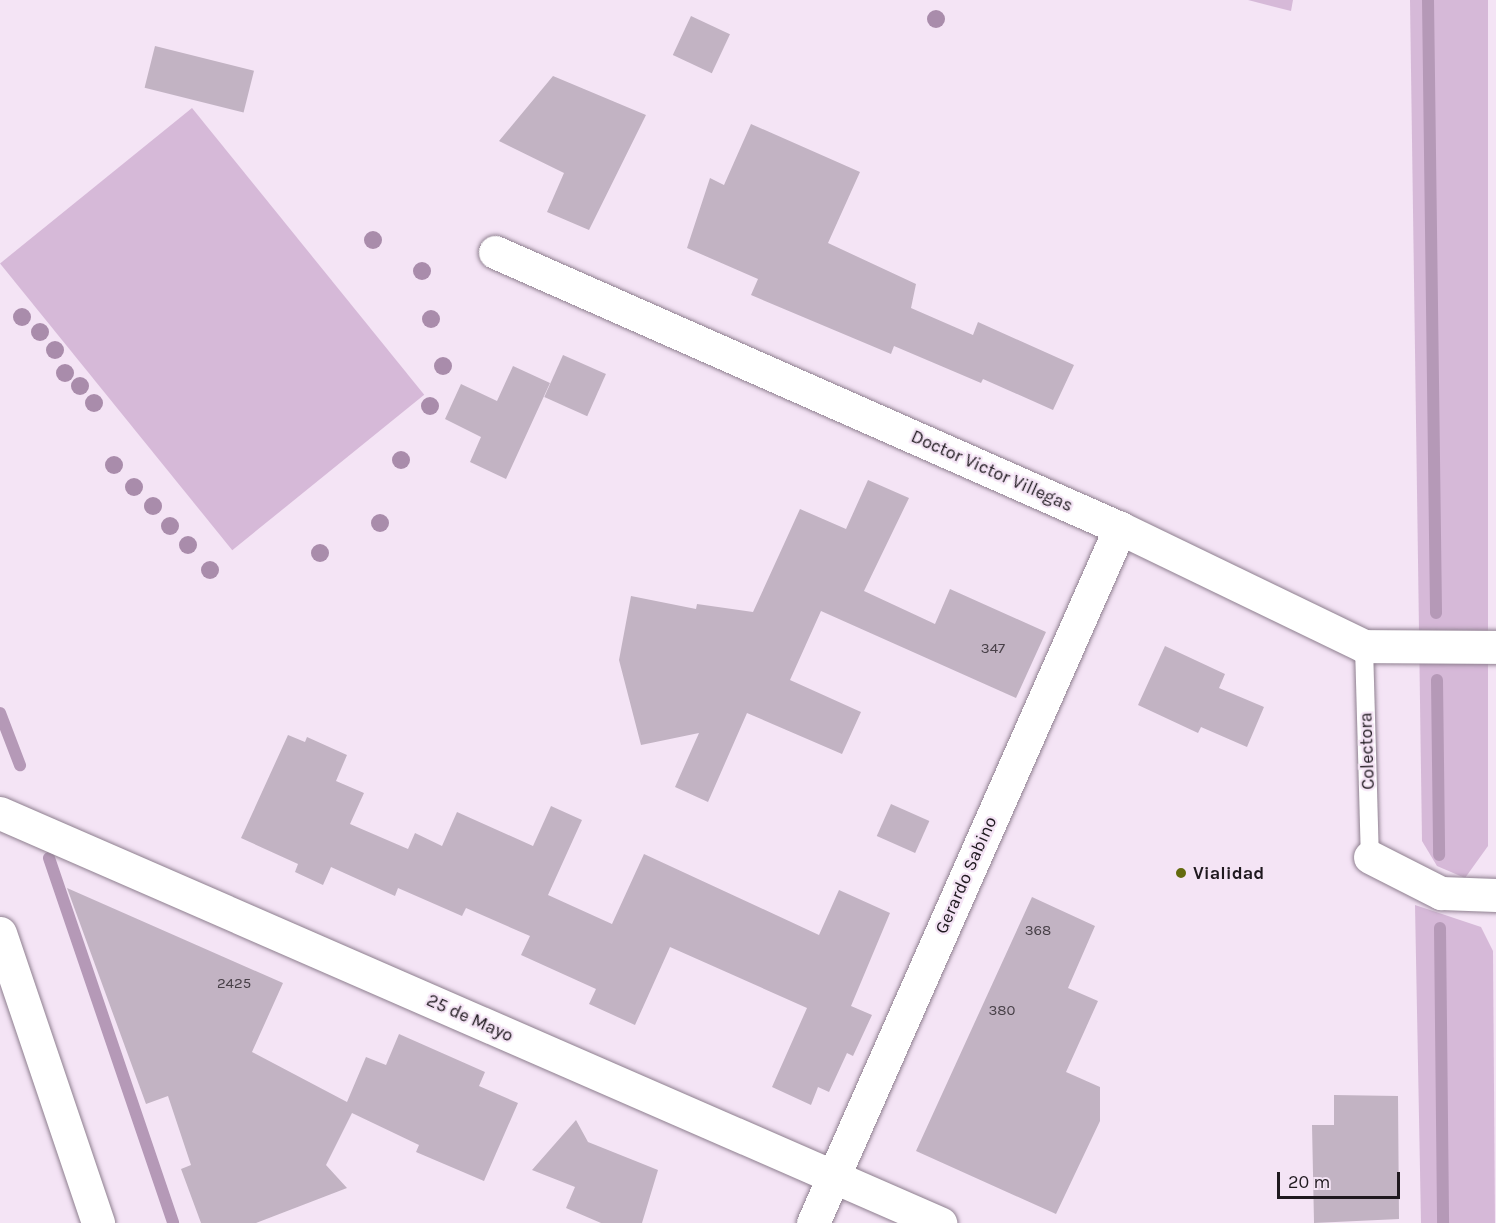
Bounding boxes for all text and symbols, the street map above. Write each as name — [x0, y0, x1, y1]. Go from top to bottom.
street label: Doctor Victor Villegas — [908, 426, 1076, 516]
house number: 347 — [981, 640, 1005, 658]
street label: Colectora — [1355, 712, 1379, 790]
street label: Gerardo Sabino — [930, 813, 1002, 937]
place label: Vialidad — [1193, 862, 1264, 884]
marker: Vialidad — [1174, 866, 1188, 880]
house number: 368 — [1025, 922, 1051, 940]
house number: 2425 — [217, 975, 251, 993]
street label: 25 de Mayo — [423, 989, 517, 1047]
house number: 380 — [989, 1002, 1015, 1020]
scale bar — [1280, 1160, 1403, 1198]
text: 20 m — [1288, 1171, 1330, 1193]

